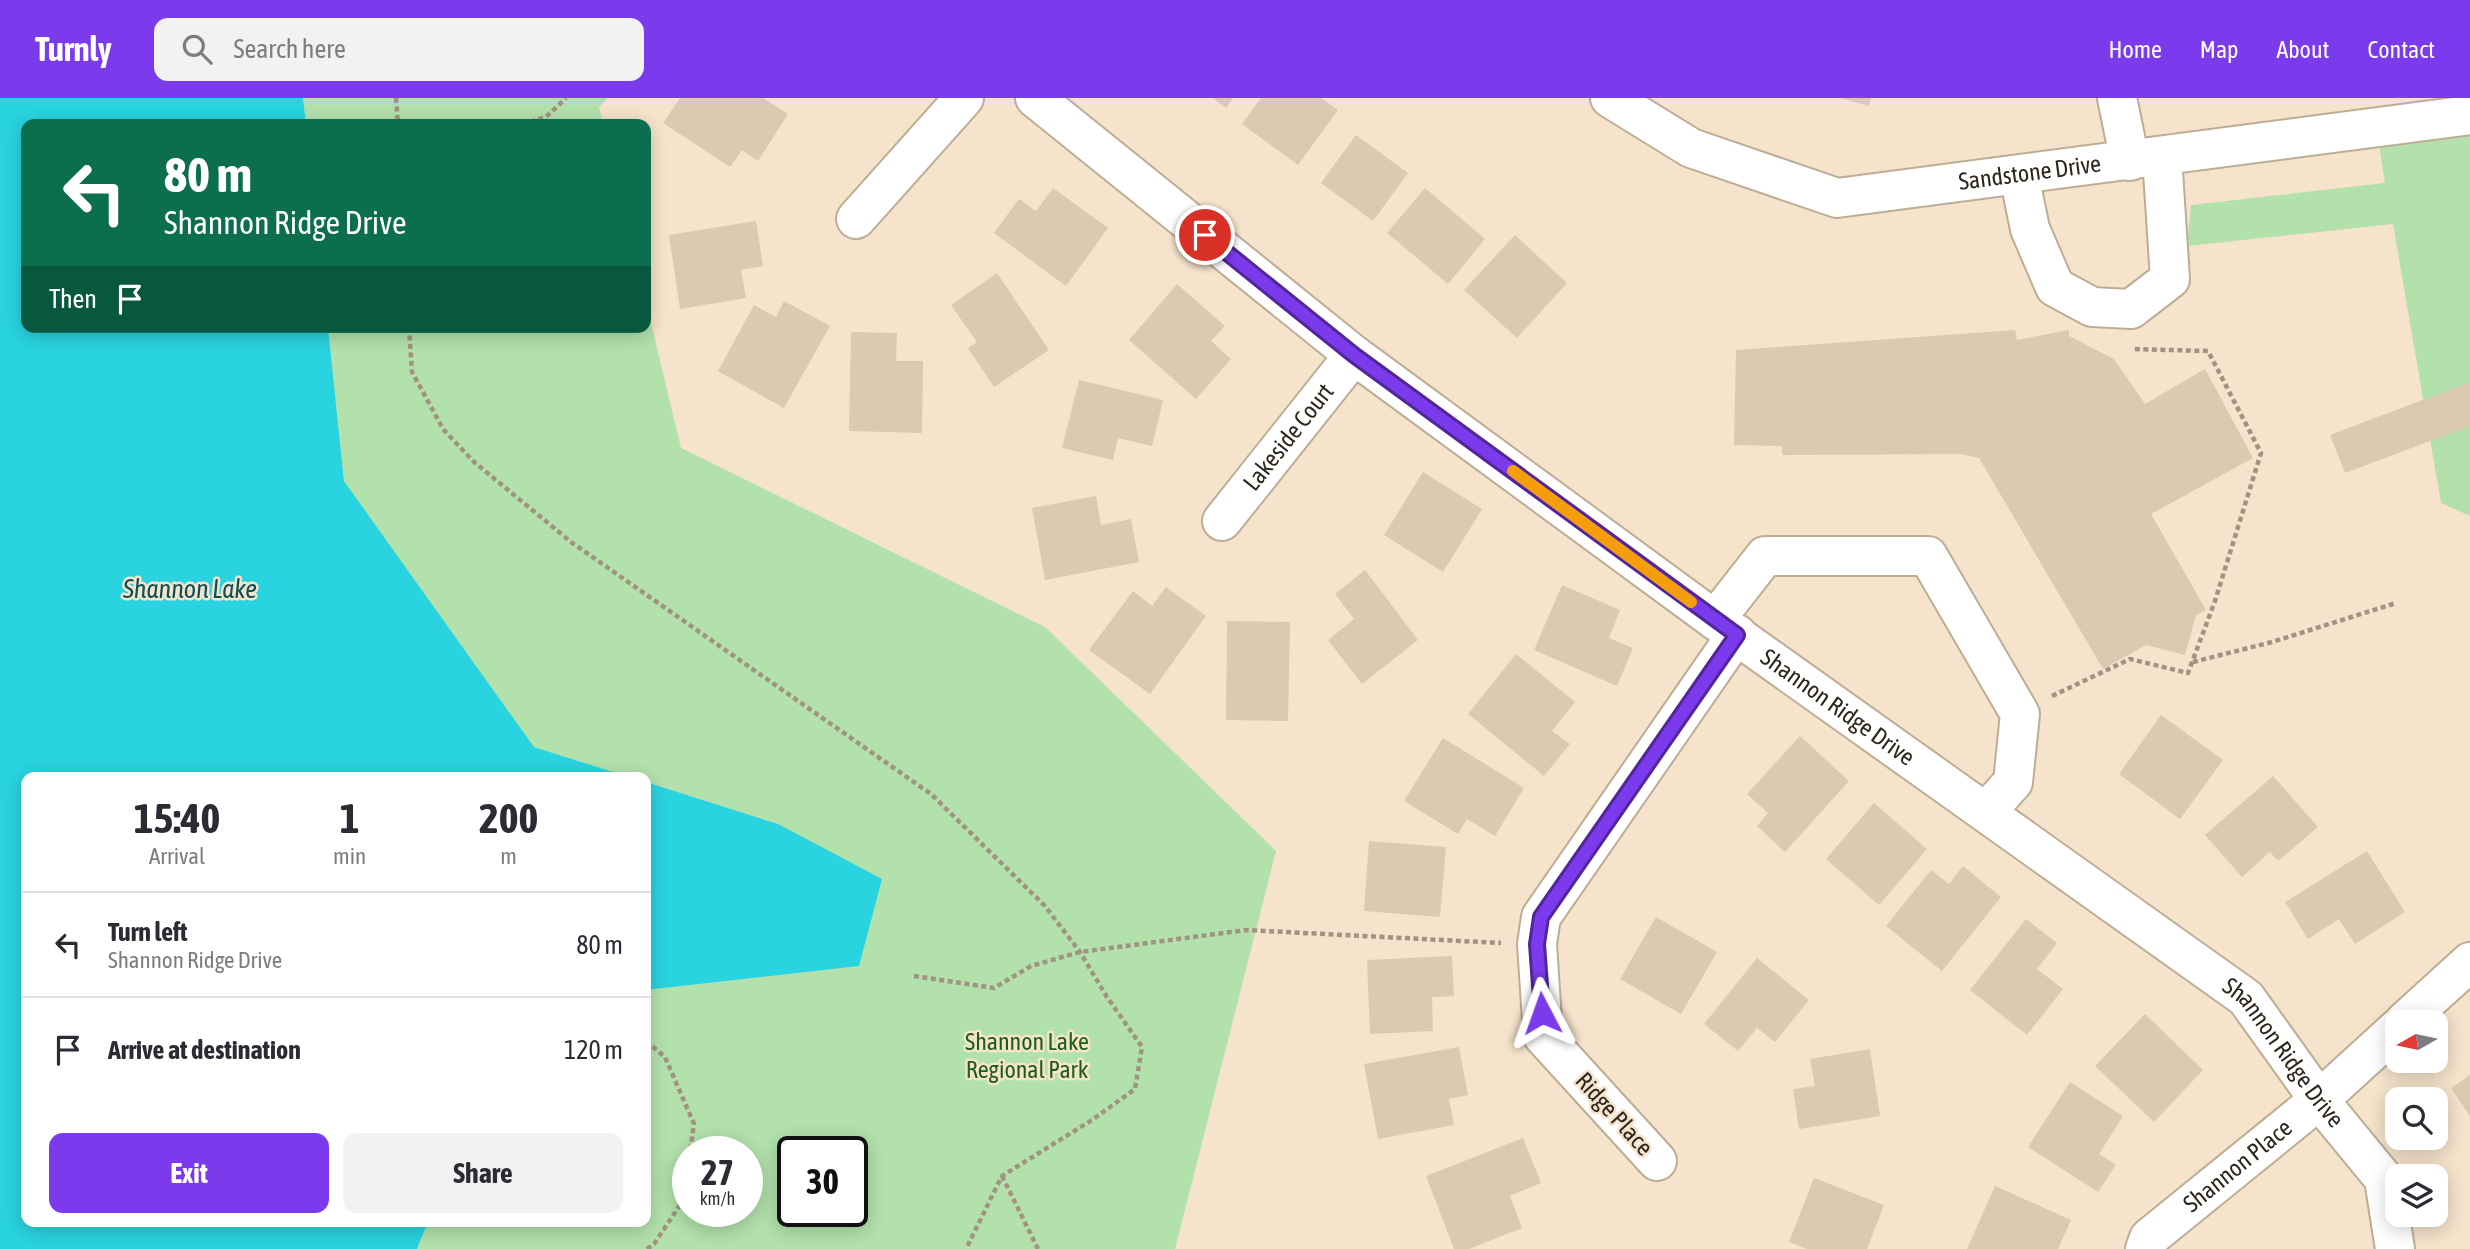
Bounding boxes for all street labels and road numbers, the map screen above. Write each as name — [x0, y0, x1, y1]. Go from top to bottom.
street label: Sandstone Drive — [1957, 150, 2103, 195]
street label: Lakeside Court — [1238, 378, 1339, 496]
street label: Shannon Ridge Drive — [1756, 643, 1920, 771]
street label: Shannon Ridge Drive — [2218, 972, 2350, 1132]
street label: Ridge Place — [1570, 1067, 1659, 1161]
street label: Shannon Place — [2178, 1114, 2297, 1218]

